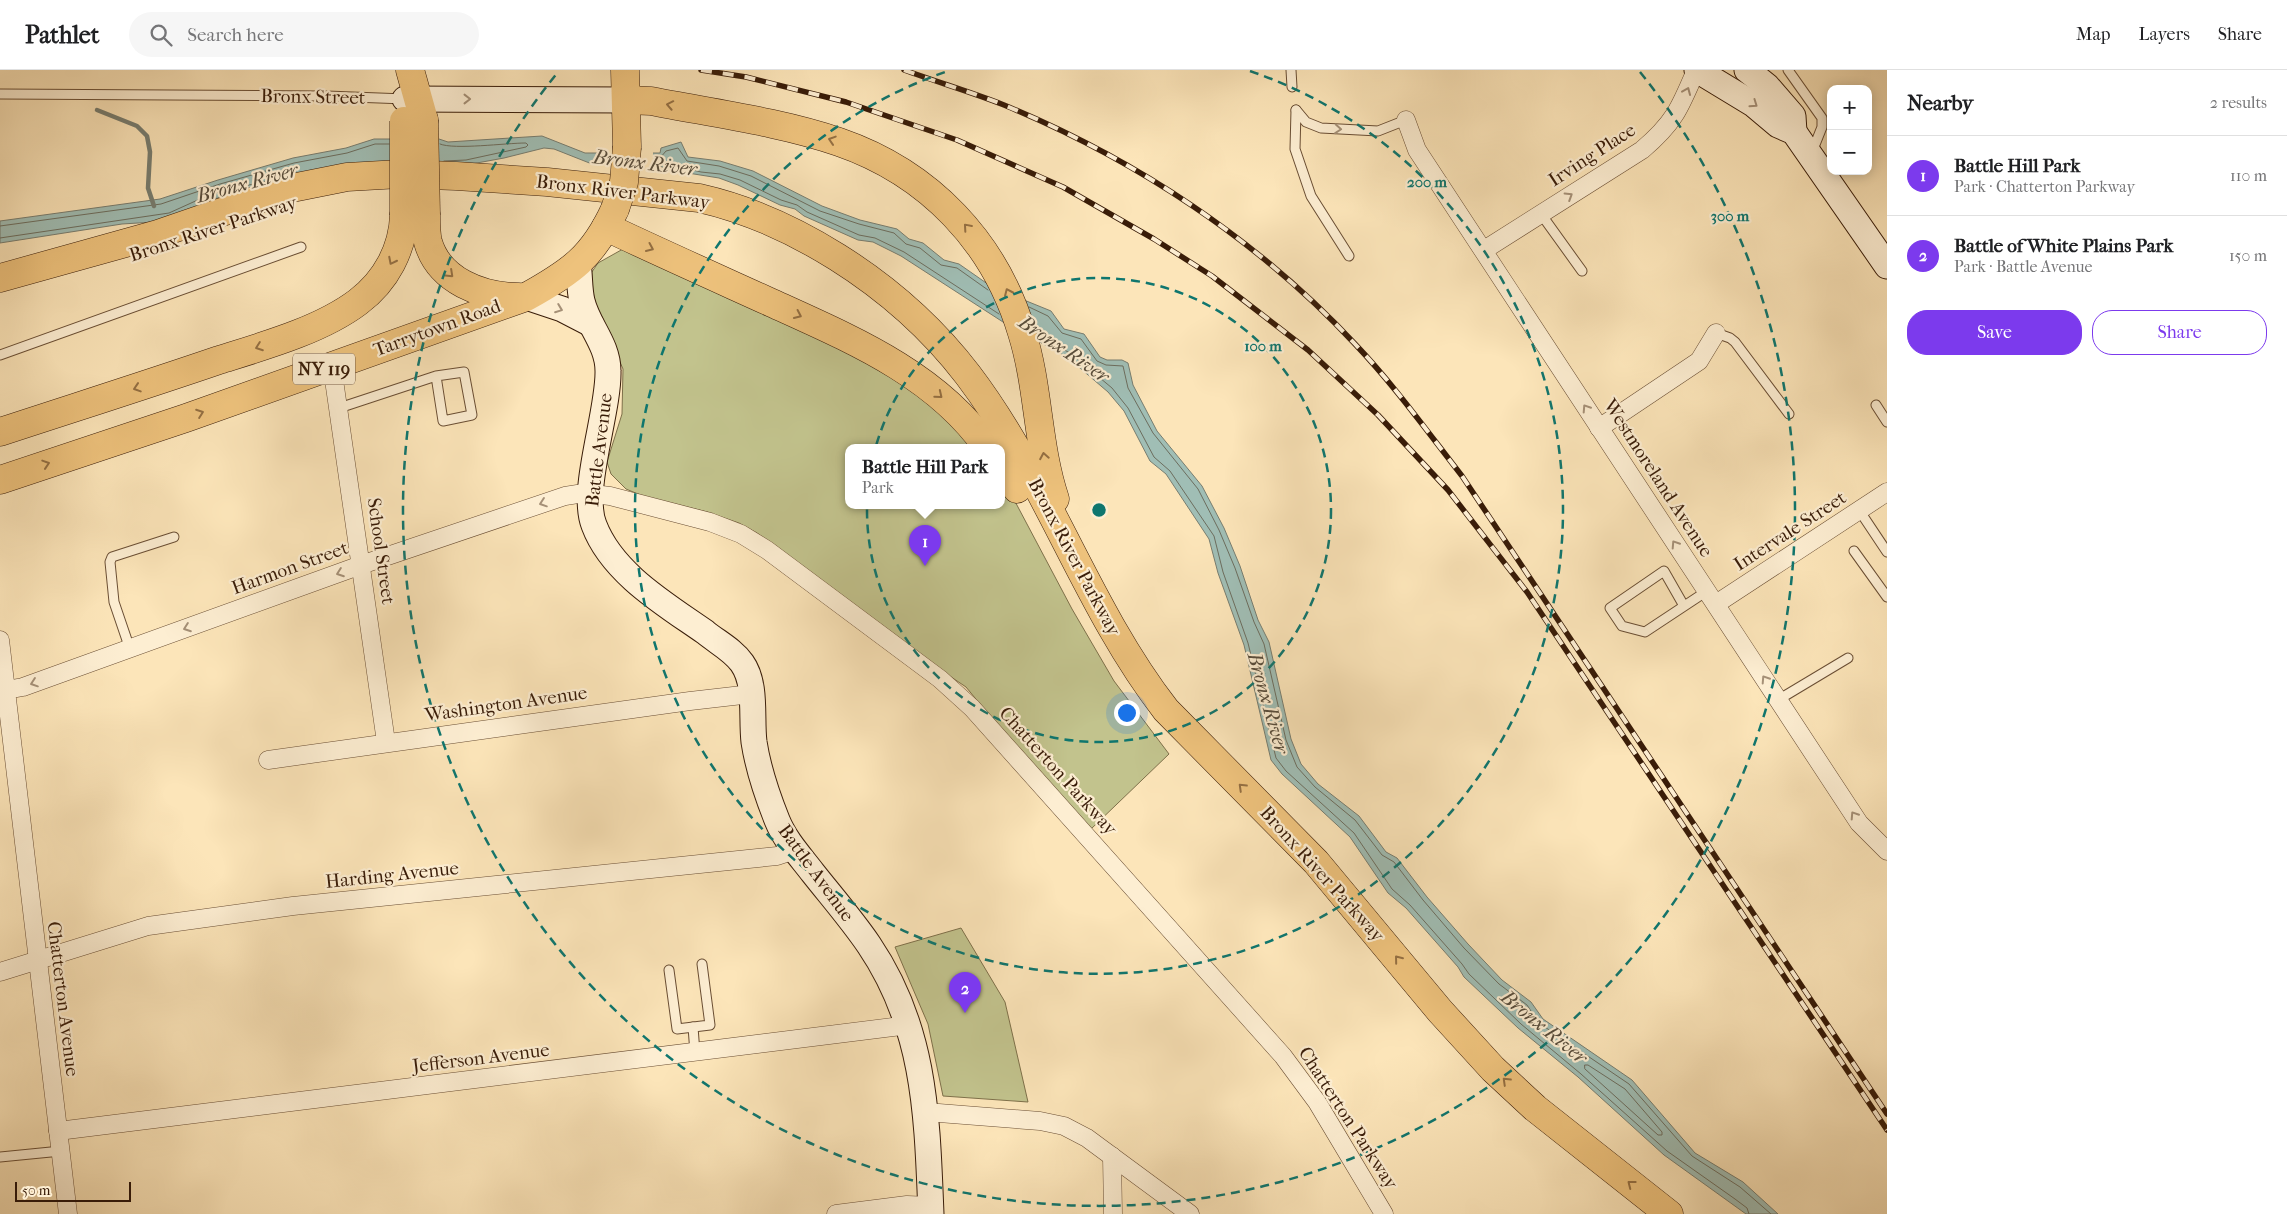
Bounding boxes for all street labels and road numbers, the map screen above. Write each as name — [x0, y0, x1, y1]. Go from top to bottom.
street label: Bronx Street — [260, 85, 366, 109]
street label: Irving Place — [1544, 119, 1640, 191]
street label: Bronx River Parkway — [535, 170, 712, 214]
street label: Bronx River Parkway — [126, 191, 300, 266]
street label: Tarrytown Road — [370, 295, 504, 361]
road number: NY 119 — [293, 354, 355, 384]
street label: Battle Avenue — [581, 392, 617, 508]
street label: Westmoreland Avenue — [1598, 394, 1717, 561]
street label: Bronx River Parkway — [1023, 475, 1125, 640]
street label: Intervale Street — [1730, 486, 1850, 575]
street label: School Street — [363, 496, 399, 606]
street label: Harmon Street — [229, 537, 351, 599]
street label: Washington Avenue — [423, 682, 589, 726]
street label: Chatterton Parkway — [995, 702, 1122, 840]
street label: Bronx River Parkway — [1255, 802, 1389, 947]
street label: Battle Avenue — [773, 820, 859, 926]
street label: Harding Avenue — [324, 857, 460, 893]
street label: Chatterton Avenue — [43, 920, 83, 1078]
street label: Jefferson Avenue — [409, 1039, 551, 1078]
street label: Chatterton Parkway — [1294, 1043, 1403, 1194]

